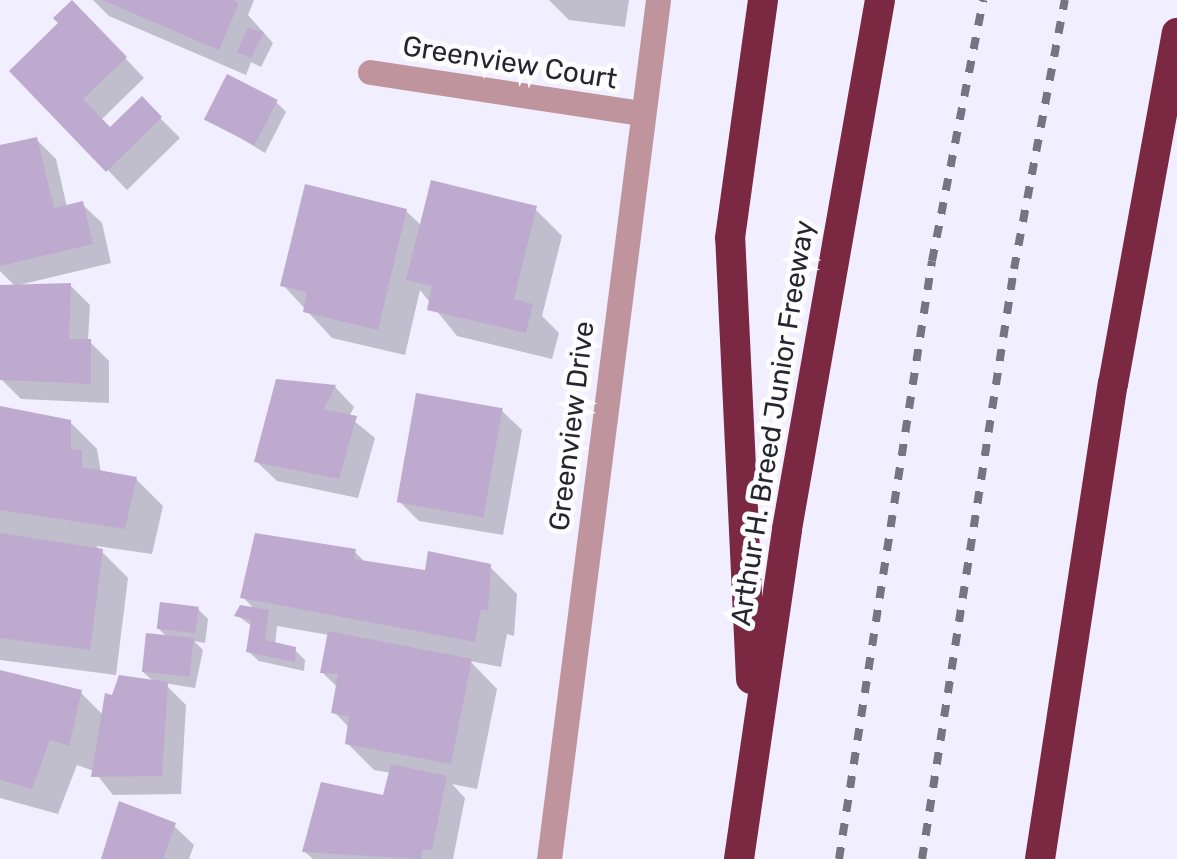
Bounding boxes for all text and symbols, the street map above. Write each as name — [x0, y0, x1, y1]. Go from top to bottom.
street label: Greenview Court — [400, 29, 620, 97]
street label: Arthur H. Breed Junior Freeway — [724, 217, 822, 629]
street label: Greenview Drive — [542, 319, 602, 533]

